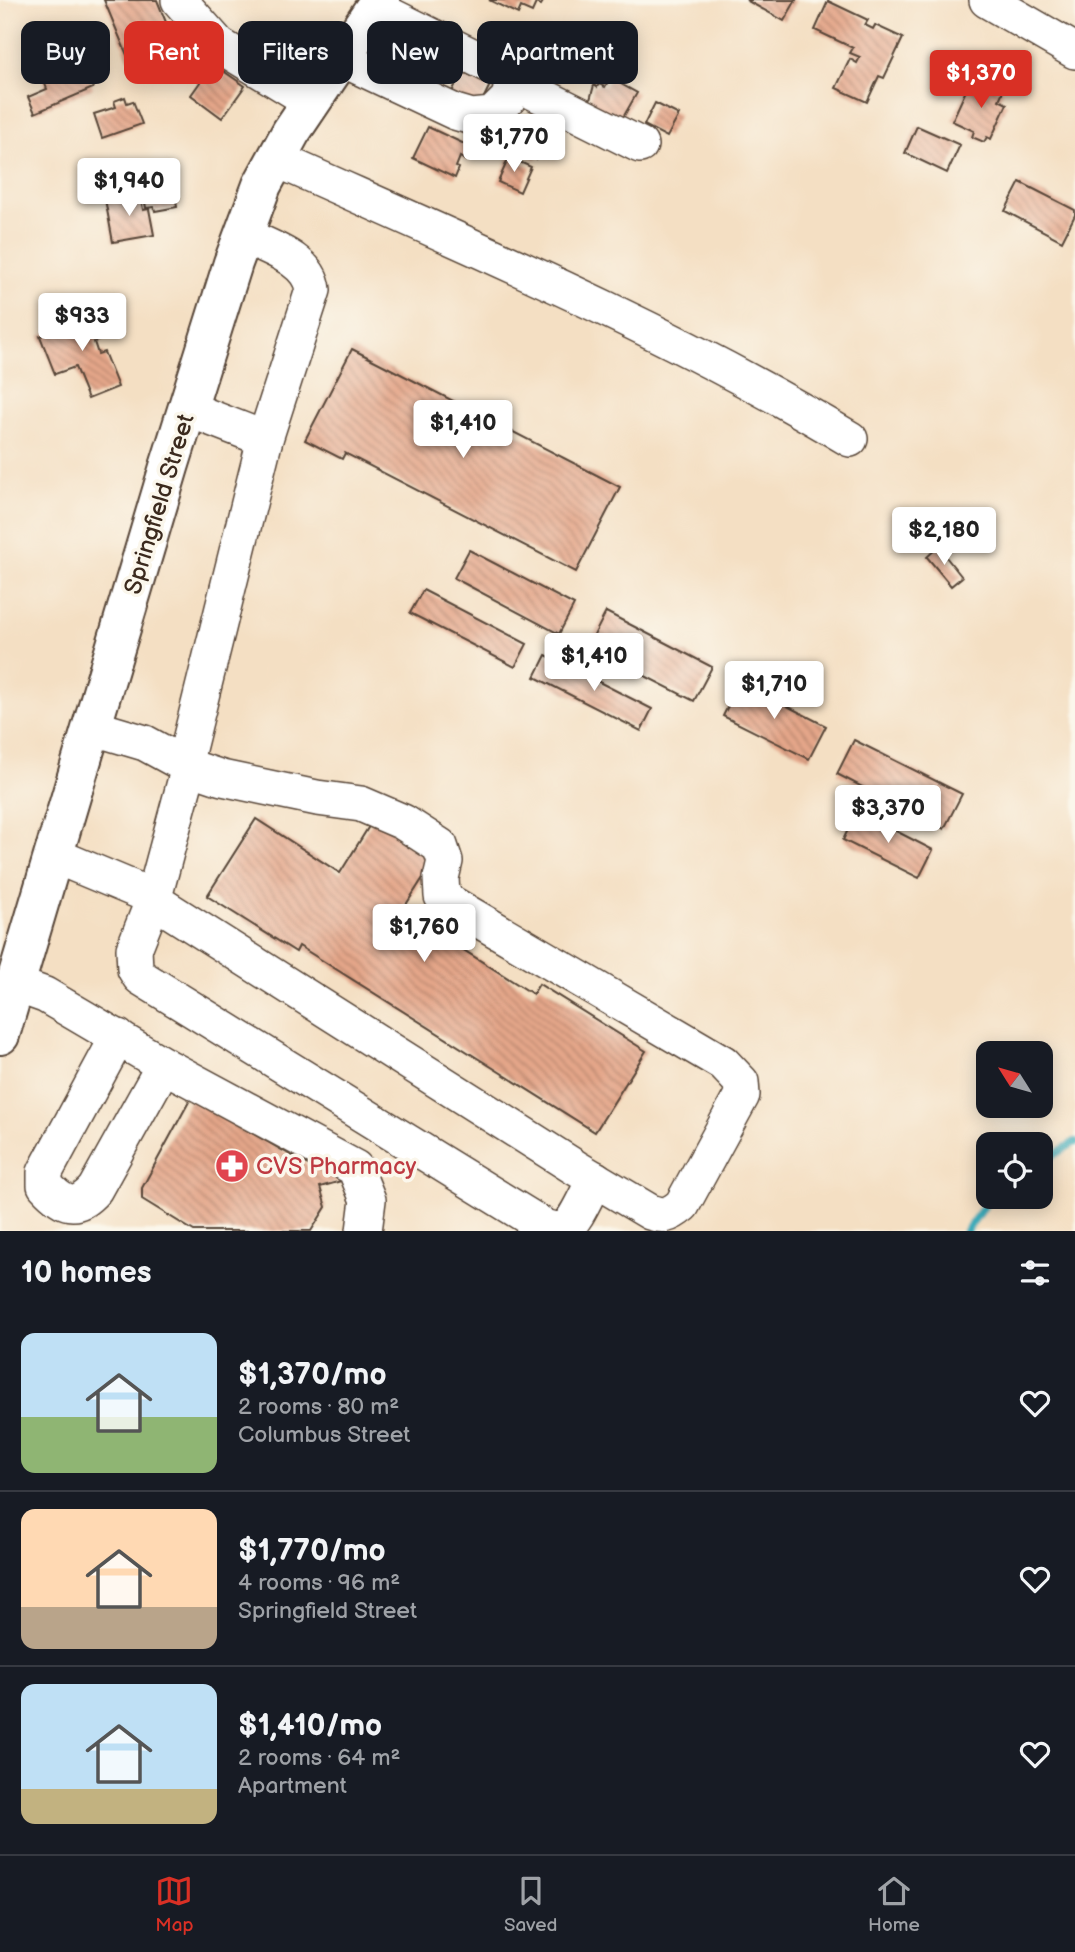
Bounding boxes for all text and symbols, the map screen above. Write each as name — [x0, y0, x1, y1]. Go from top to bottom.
chip: Buy — [21, 21, 110, 84]
chip: Rent — [124, 21, 224, 84]
chip: Filters — [238, 21, 353, 84]
chip: New — [367, 21, 463, 84]
chip: Apartment — [477, 21, 638, 84]
pin: $1,370 — [924, 50, 1038, 110]
text: $1,370 — [946, 59, 1016, 87]
pin: $1,770 — [457, 114, 571, 174]
text: $1,770 — [479, 123, 549, 151]
pin: $1,940 — [72, 158, 186, 218]
text: $1,940 — [93, 167, 165, 195]
pin: $933 — [41, 294, 123, 353]
text: $933 — [54, 302, 110, 330]
pin: $1,410 — [406, 400, 520, 460]
text: $1,410 — [429, 409, 497, 437]
street label: Springfield Street — [118, 410, 201, 598]
pin: $2,180 — [887, 508, 1001, 567]
text: $2,180 — [908, 516, 980, 544]
pin: $1,410 — [537, 634, 651, 693]
text: $1,410 — [560, 642, 628, 670]
pin: $1,710 — [717, 662, 831, 721]
text: $1,710 — [741, 670, 807, 698]
pin: $3,370 — [831, 786, 945, 845]
text: $3,370 — [851, 794, 925, 822]
pin: $1,760 — [367, 904, 481, 964]
text: $1,760 — [389, 913, 459, 941]
north arrow — [976, 1041, 1054, 1118]
map controls — [976, 1041, 1053, 1209]
button: locate — [976, 1132, 1053, 1209]
pharmacy icon: CVS Pharmacy — [213, 1147, 251, 1185]
place label: CVS Pharmacy — [256, 1152, 417, 1181]
icon: filters — [1016, 1254, 1054, 1292]
text: 10 homes — [21, 1255, 152, 1291]
text: $1,370/mo — [238, 1357, 387, 1393]
icon: home — [77, 1361, 161, 1445]
icon: heart — [1016, 1384, 1054, 1422]
text: 2 rooms · 80 m² — [238, 1393, 399, 1421]
text: Columbus Street — [238, 1421, 410, 1449]
text: $1,770/mo — [238, 1533, 386, 1569]
icon: home — [77, 1537, 161, 1621]
icon: heart — [1016, 1560, 1054, 1598]
text: 4 rooms · 96 m² — [238, 1569, 400, 1597]
text: Springfield Street — [238, 1597, 417, 1625]
text: $1,410/mo — [238, 1708, 382, 1744]
icon: home — [77, 1712, 161, 1796]
icon: heart — [1016, 1735, 1054, 1773]
text: 2 rooms · 64 m² — [238, 1744, 400, 1772]
text: Apartment — [238, 1772, 347, 1800]
tab: Map — [155, 1872, 193, 1937]
tab: Saved — [504, 1872, 557, 1937]
tab: Home — [868, 1872, 920, 1937]

